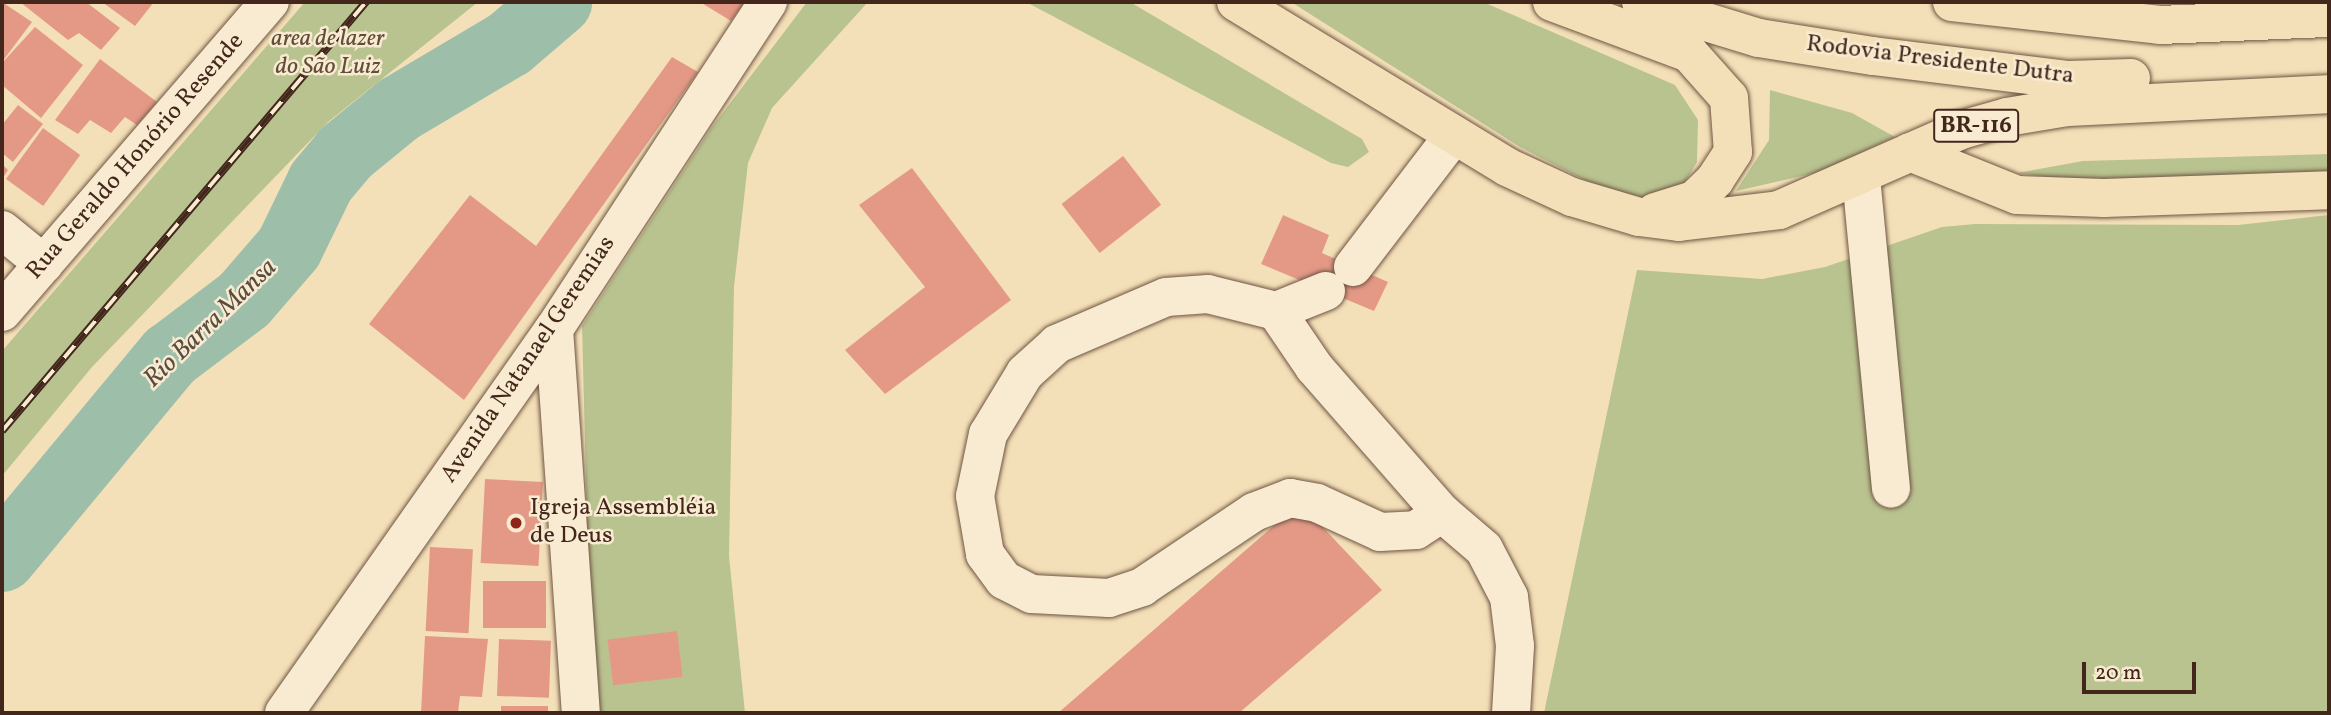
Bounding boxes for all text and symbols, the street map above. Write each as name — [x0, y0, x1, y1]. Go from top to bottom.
park label: area de lazer do São Luiz — [271, 26, 385, 82]
street label: Rua Geraldo Honório Resende — [21, 28, 251, 286]
street label: Rodovia Presidente Dutra — [1805, 30, 2075, 92]
road number: BR-116 — [1932, 106, 2020, 146]
street label: Avenida Natanael Geremias — [436, 231, 622, 489]
water label: Rio Barra Mansa — [138, 253, 284, 395]
place label: Igreja Assembléia de Deus — [530, 495, 716, 551]
marker: Igreja Assembléia de Deus — [508, 515, 524, 531]
scale bar — [2086, 648, 2200, 692]
text: 20 m — [2095, 659, 2141, 688]

